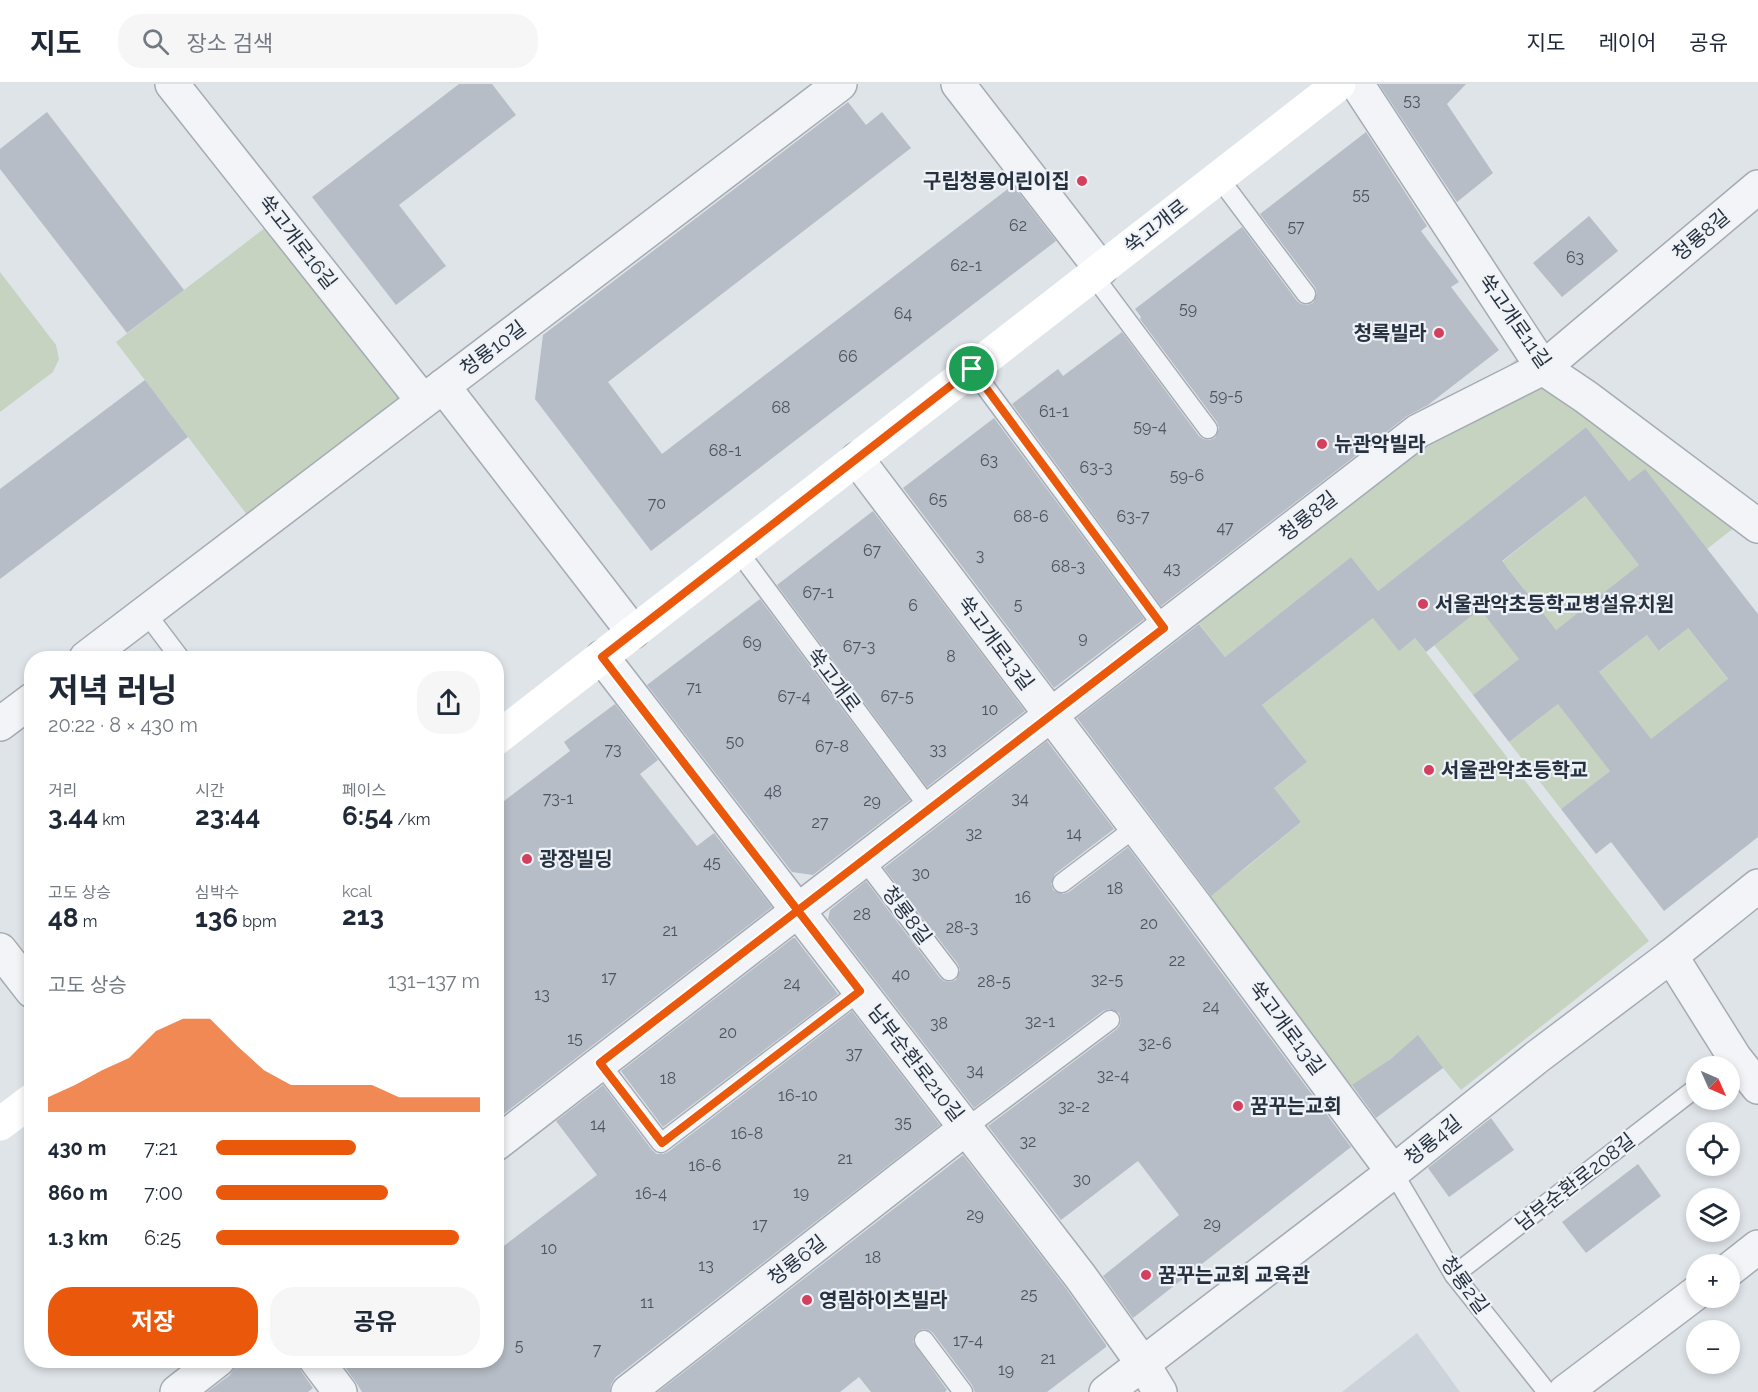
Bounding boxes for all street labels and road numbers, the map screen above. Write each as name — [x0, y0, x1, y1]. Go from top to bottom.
street label: 쑥고개로16길 — [254, 190, 342, 294]
street label: 쑥고개로 — [1120, 194, 1192, 258]
street label: 청룡8길 — [1668, 204, 1734, 266]
street label: 쑥고개로11길 — [1474, 269, 1556, 373]
street label: 청룡10길 — [455, 316, 531, 380]
street label: 청룡8길 — [1274, 486, 1342, 546]
street label: 쑥고개로13길 — [953, 591, 1039, 695]
street label: 쑥고개로 — [802, 643, 866, 717]
street label: 청룡8길 — [877, 881, 937, 949]
street label: 쑥고개로13길 — [1244, 976, 1330, 1080]
street label: 남부순환로210길 — [863, 1000, 969, 1126]
street label: 청룡4길 — [1400, 1110, 1466, 1170]
street label: 남부순환로208길 — [1511, 1128, 1639, 1236]
street label: 청룡6길 — [763, 1230, 831, 1290]
street label: 청룡2길 — [1436, 1251, 1494, 1319]

